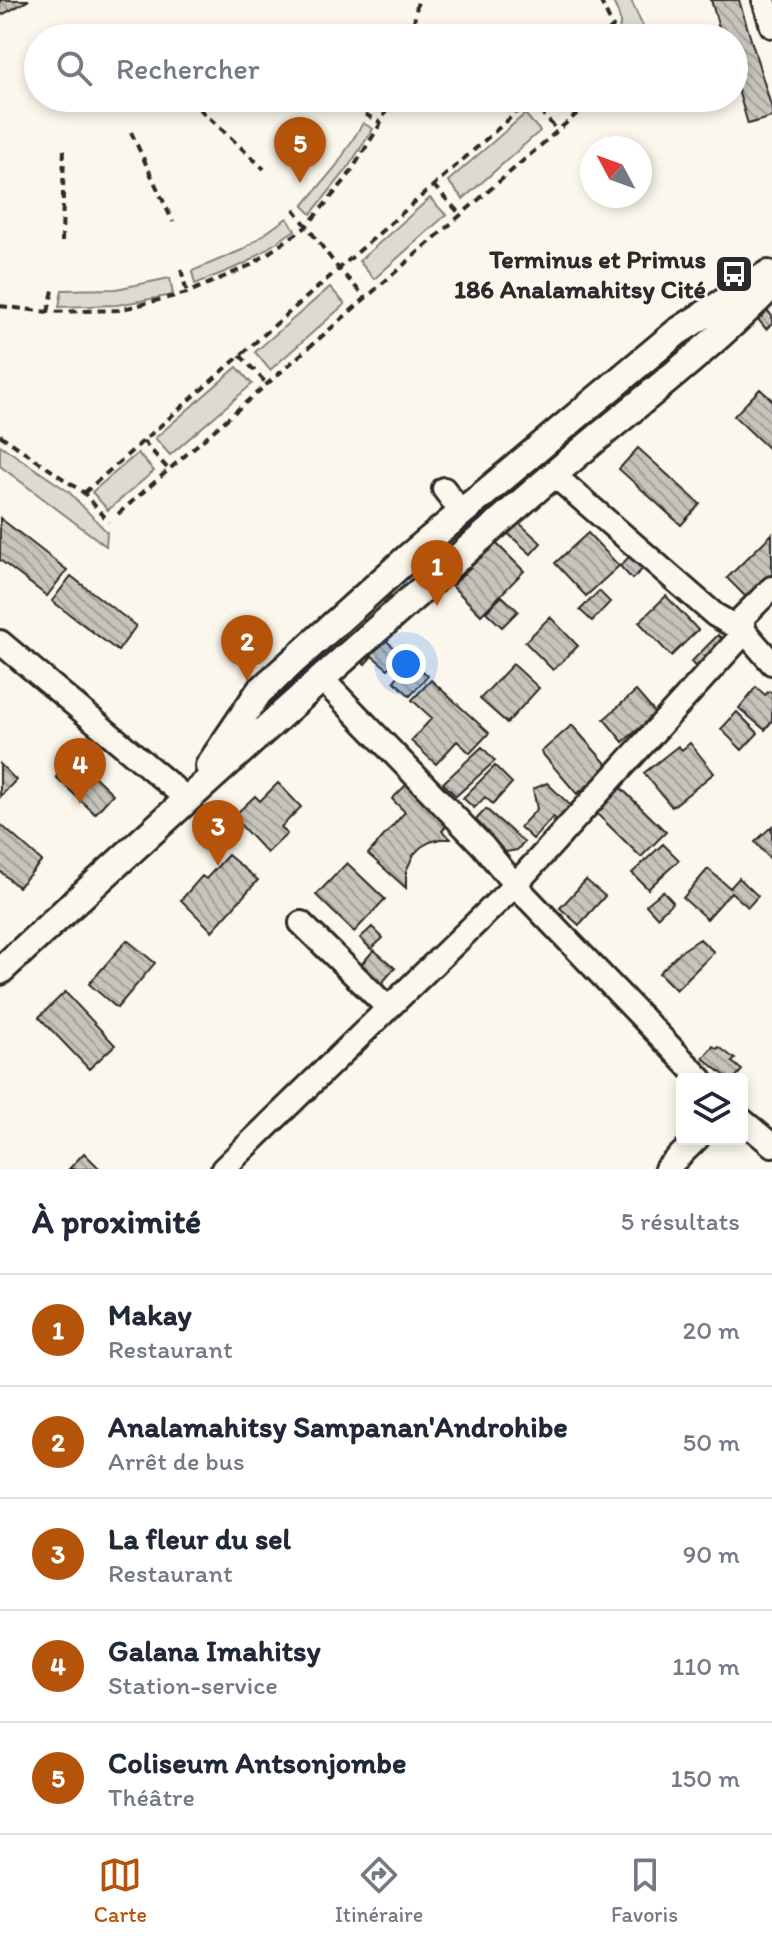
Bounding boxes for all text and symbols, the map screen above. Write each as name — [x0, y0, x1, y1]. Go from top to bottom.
search box — [24, 24, 748, 112]
icon: search — [52, 46, 96, 90]
text: Rechercher — [116, 50, 260, 87]
pin: 5 — [274, 117, 326, 183]
north arrow — [580, 136, 652, 208]
place label: Terminus et Primus 186 Analamahitsy Cité — [454, 243, 706, 305]
bus stop icon: Terminus et Primus 186 Analamahitsy Cité — [713, 253, 755, 295]
pin: 1 — [411, 540, 463, 606]
pin: 2 — [221, 615, 273, 681]
your location — [386, 644, 426, 684]
pin: 4 — [54, 738, 106, 804]
pin: 3 — [192, 800, 244, 866]
map controls — [676, 1073, 748, 1145]
button: layers — [676, 1073, 748, 1145]
text: À proximité — [32, 1201, 201, 1242]
text: 5 résultats — [620, 1205, 740, 1237]
text: Makay — [108, 1296, 192, 1333]
text: 1 — [52, 1314, 64, 1346]
text: 20 m — [683, 1314, 740, 1346]
text: Restaurant — [108, 1333, 233, 1365]
text: Analamahitsy Sampanan'Androhibe — [108, 1408, 568, 1445]
text: 2 — [51, 1426, 65, 1458]
text: 50 m — [683, 1426, 740, 1458]
text: Arrêt de bus — [108, 1445, 245, 1477]
text: La fleur du sel — [108, 1520, 291, 1557]
text: 3 — [51, 1538, 65, 1570]
text: 90 m — [683, 1538, 740, 1570]
text: Restaurant — [108, 1557, 233, 1589]
text: Galana Imahitsy — [108, 1632, 321, 1669]
text: 4 — [50, 1650, 66, 1682]
text: 110 m — [672, 1650, 740, 1682]
text: Station-service — [108, 1669, 278, 1701]
text: Coliseum Antsonjombe — [108, 1744, 406, 1781]
text: 5 — [51, 1762, 65, 1794]
text: 150 m — [671, 1762, 740, 1794]
text: Théâtre — [108, 1781, 195, 1813]
tab: Carte — [94, 1853, 147, 1928]
tab: Itinéraire — [335, 1853, 423, 1928]
tab: Favoris — [611, 1853, 678, 1928]

